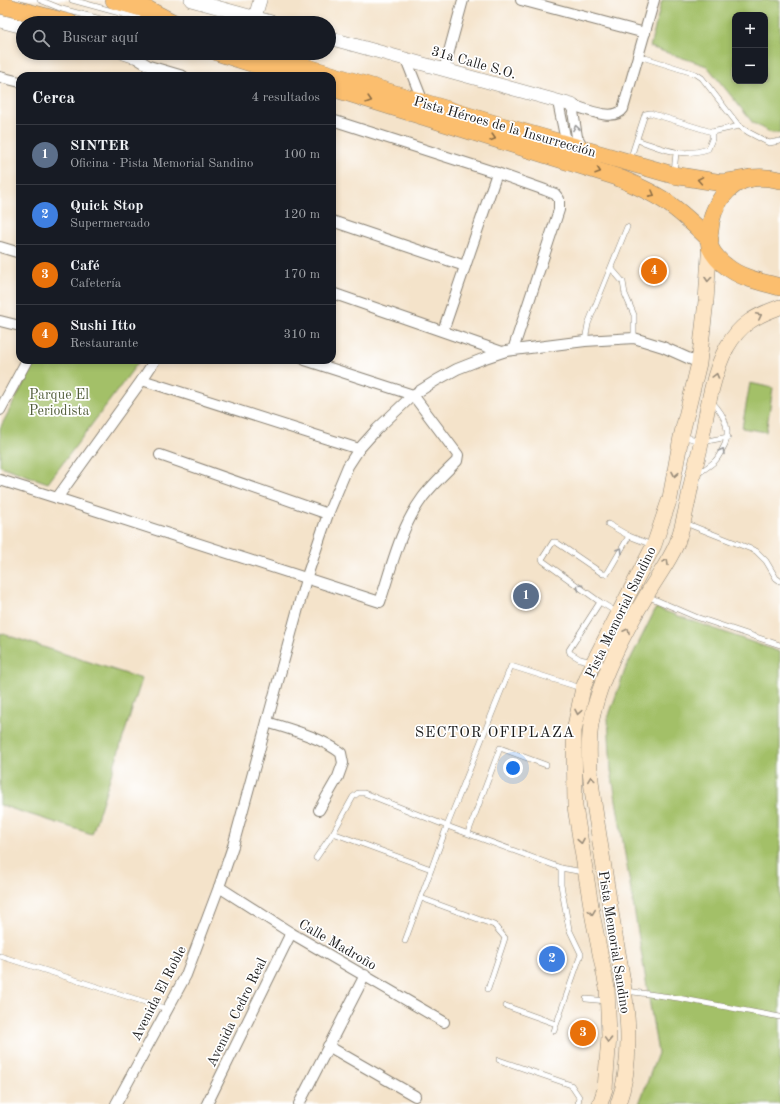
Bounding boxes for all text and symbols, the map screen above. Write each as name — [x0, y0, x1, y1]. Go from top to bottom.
map controls — [732, 12, 768, 84]
button: + — [732, 12, 768, 48]
search box — [16, 16, 336, 60]
icon: search — [30, 27, 52, 49]
text: Buscar aquí — [62, 31, 138, 46]
street label: 31a Calle S.O. — [430, 44, 518, 82]
button: − — [732, 48, 768, 84]
text: Cerca — [32, 90, 75, 107]
text: 4 resultados — [252, 91, 320, 104]
street label: Pista Héroes de la Insurrección — [412, 94, 598, 160]
one-way arrow — [366, 95, 373, 104]
one-way arrow — [572, 125, 581, 131]
one-way arrow — [490, 133, 497, 142]
text: SINTER — [70, 139, 129, 154]
text: 1 — [41, 148, 49, 161]
text: 100 m — [283, 148, 320, 161]
text: Oficina · Pista Memorial Sandino — [70, 157, 253, 170]
one-way arrow — [595, 166, 602, 175]
one-way arrow — [697, 176, 703, 185]
one-way arrow — [648, 189, 655, 196]
text: Quick Stop — [70, 199, 143, 214]
text: 2 — [41, 208, 49, 221]
text: 120 m — [283, 208, 320, 221]
text: Supermercado — [70, 217, 150, 230]
pin: 4 — [641, 256, 667, 286]
text: Café — [70, 259, 100, 274]
text: 3 — [41, 268, 49, 281]
text: 170 m — [283, 268, 320, 281]
one-way arrow — [703, 276, 712, 282]
text: Cafetería — [70, 277, 121, 290]
one-way arrow — [755, 313, 762, 321]
text: Sushi Itto — [70, 319, 136, 334]
text: 4 — [41, 328, 49, 341]
text: 310 m — [283, 328, 320, 341]
text: Restaurante — [70, 337, 138, 350]
one-way arrow — [711, 373, 720, 380]
park label: Parque El Periodista — [29, 388, 89, 418]
one-way arrow — [717, 448, 724, 455]
one-way arrow — [671, 470, 679, 477]
street label: Pista Memorial Sandino — [583, 545, 659, 680]
one-way arrow — [615, 547, 623, 554]
one-way arrow — [661, 559, 669, 566]
pin: 1 — [513, 581, 539, 611]
one-way arrow — [576, 584, 583, 592]
one-way arrow — [622, 628, 630, 635]
one-way arrow — [575, 709, 583, 715]
district label: SECTOR OFIPLAZA — [415, 726, 575, 741]
your location — [503, 758, 523, 778]
one-way arrow — [587, 776, 596, 782]
one-way arrow — [576, 838, 584, 844]
street label: Pista Memorial Sandino — [596, 870, 632, 1015]
one-way arrow — [587, 908, 596, 915]
street label: Calle Madroño — [296, 917, 379, 973]
street label: Avenida El Roble — [129, 944, 189, 1043]
pin: 2 — [539, 944, 565, 974]
street label: Avenida Cedro Real — [204, 956, 269, 1069]
pin: 3 — [570, 1018, 596, 1048]
one-way arrow — [604, 1037, 613, 1043]

